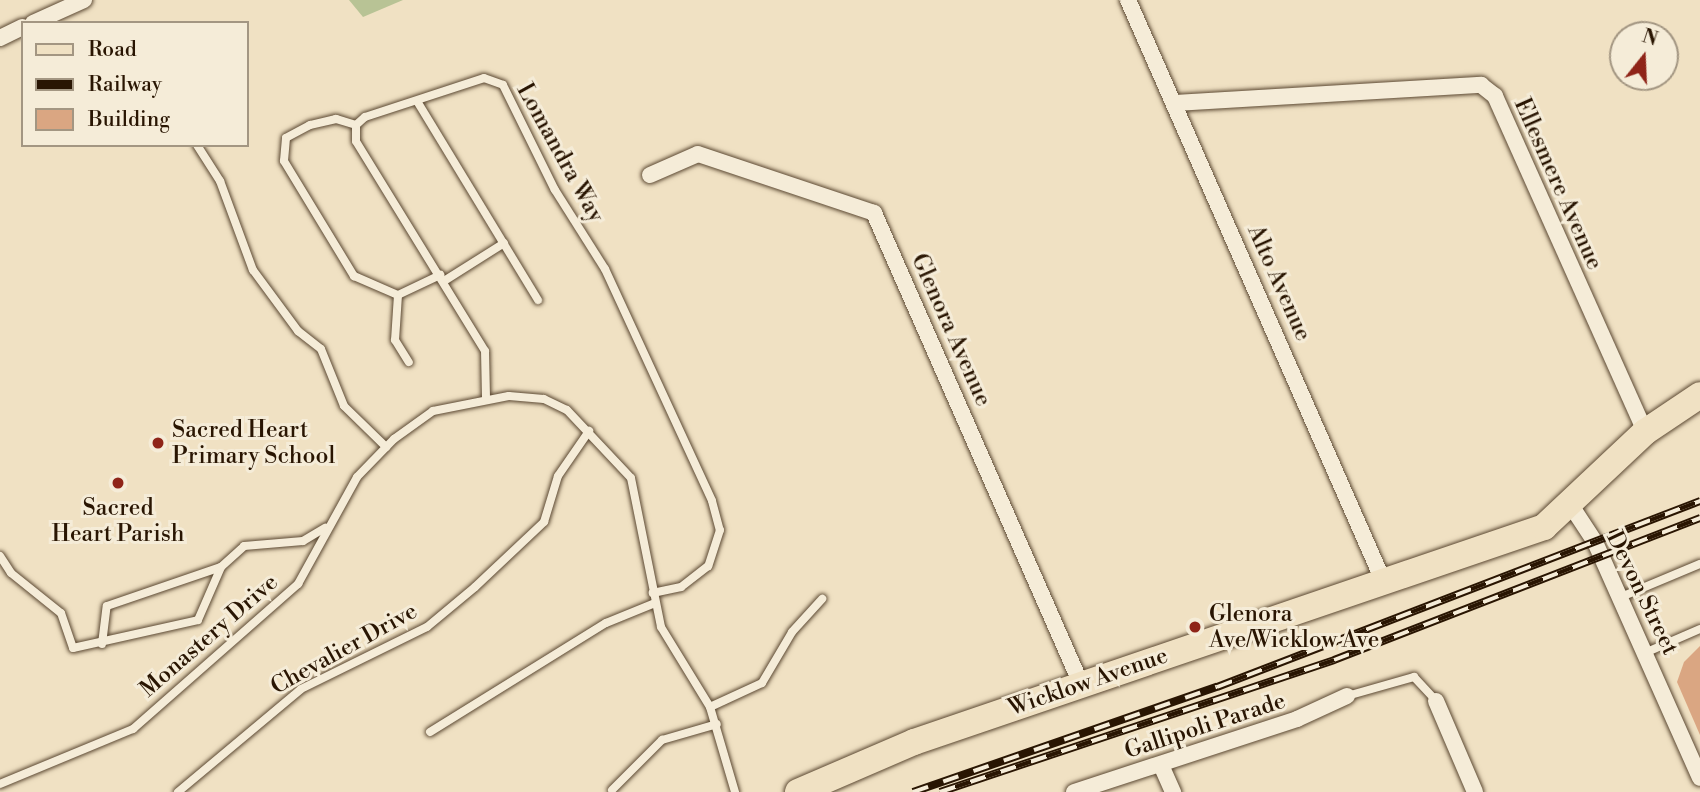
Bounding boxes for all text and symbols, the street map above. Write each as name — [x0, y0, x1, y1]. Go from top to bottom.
legend — [21, 21, 248, 147]
north arrow — [1609, 21, 1679, 91]
text: N — [1639, 24, 1661, 52]
text: Road — [88, 37, 137, 63]
text: Railway — [88, 72, 162, 98]
street label: Lomandra Way — [510, 79, 610, 227]
street label: Ellesmere Avenue — [1508, 94, 1608, 274]
text: Building — [88, 107, 170, 133]
street label: Alto Avenue — [1241, 221, 1317, 345]
street label: Glenora Avenue — [905, 249, 997, 411]
place label: Sacred Heart Primary School — [172, 416, 335, 470]
marker: Sacred Heart Primary School — [150, 435, 166, 451]
marker: Sacred Heart Parish — [110, 475, 126, 491]
place label: Sacred Heart Parish — [51, 494, 185, 548]
street label: Devon Street — [1600, 527, 1684, 659]
street label: Monastery Drive — [134, 569, 284, 703]
street label: Chevalier Drive — [266, 597, 422, 701]
place label: Glenora Ave/Wicklow Ave — [1209, 600, 1379, 654]
marker: Glenora Ave/Wicklow Ave — [1187, 619, 1203, 635]
street label: Wicklow Avenue — [1005, 642, 1171, 722]
street label: Gallipoli Parade — [1121, 687, 1289, 765]

